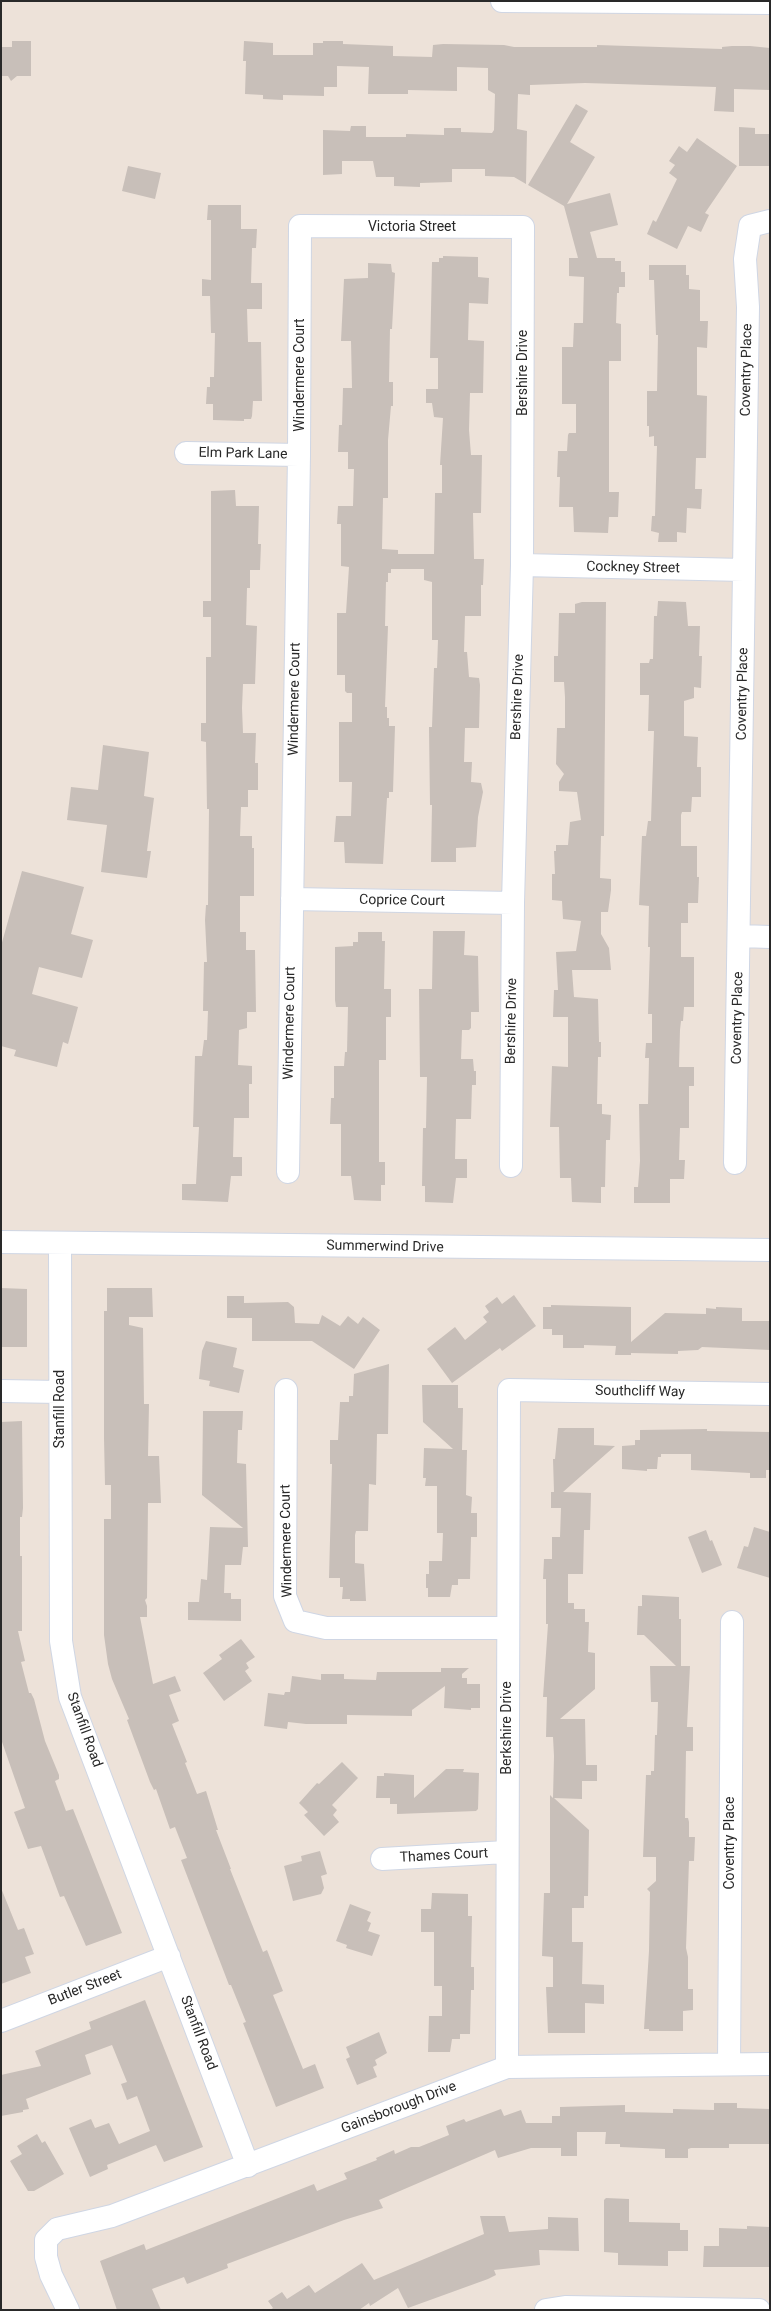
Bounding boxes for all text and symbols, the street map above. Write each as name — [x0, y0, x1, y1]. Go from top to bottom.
street label: Victoria Street — [368, 219, 456, 235]
street label: Windermere Court — [292, 318, 308, 432]
street label: Coventry Place — [738, 323, 756, 417]
street label: Bershire Drive — [515, 330, 531, 416]
street label: Elm Park Lane — [198, 445, 288, 463]
street label: Cockney Street — [586, 559, 680, 577]
street label: Windermere Court — [286, 642, 304, 756]
street label: Coventry Place — [734, 647, 752, 741]
street label: Bershire Drive — [508, 654, 528, 740]
street label: Coprice Court — [359, 892, 445, 910]
street label: Windermere Court — [281, 966, 299, 1080]
street label: Coventry Place — [729, 971, 747, 1065]
street label: Bershire Drive — [503, 978, 521, 1064]
street label: Summerwind Drive — [326, 1238, 444, 1256]
street label: Stanfill Road — [52, 1370, 68, 1448]
street label: Southcliff Way — [595, 1383, 685, 1401]
street label: Windermere Court — [278, 1484, 296, 1598]
street label: Berkshire Drive — [499, 1681, 515, 1775]
street label: Stanfill Road — [63, 1690, 105, 1770]
street label: Coventry Place — [722, 1797, 738, 1889]
street label: Thames Court — [399, 1845, 489, 1867]
street label: Butler Street — [46, 1966, 124, 2010]
street label: Stanfill Road — [176, 1993, 220, 2073]
street label: Gainsborough Drive — [339, 2078, 459, 2138]

